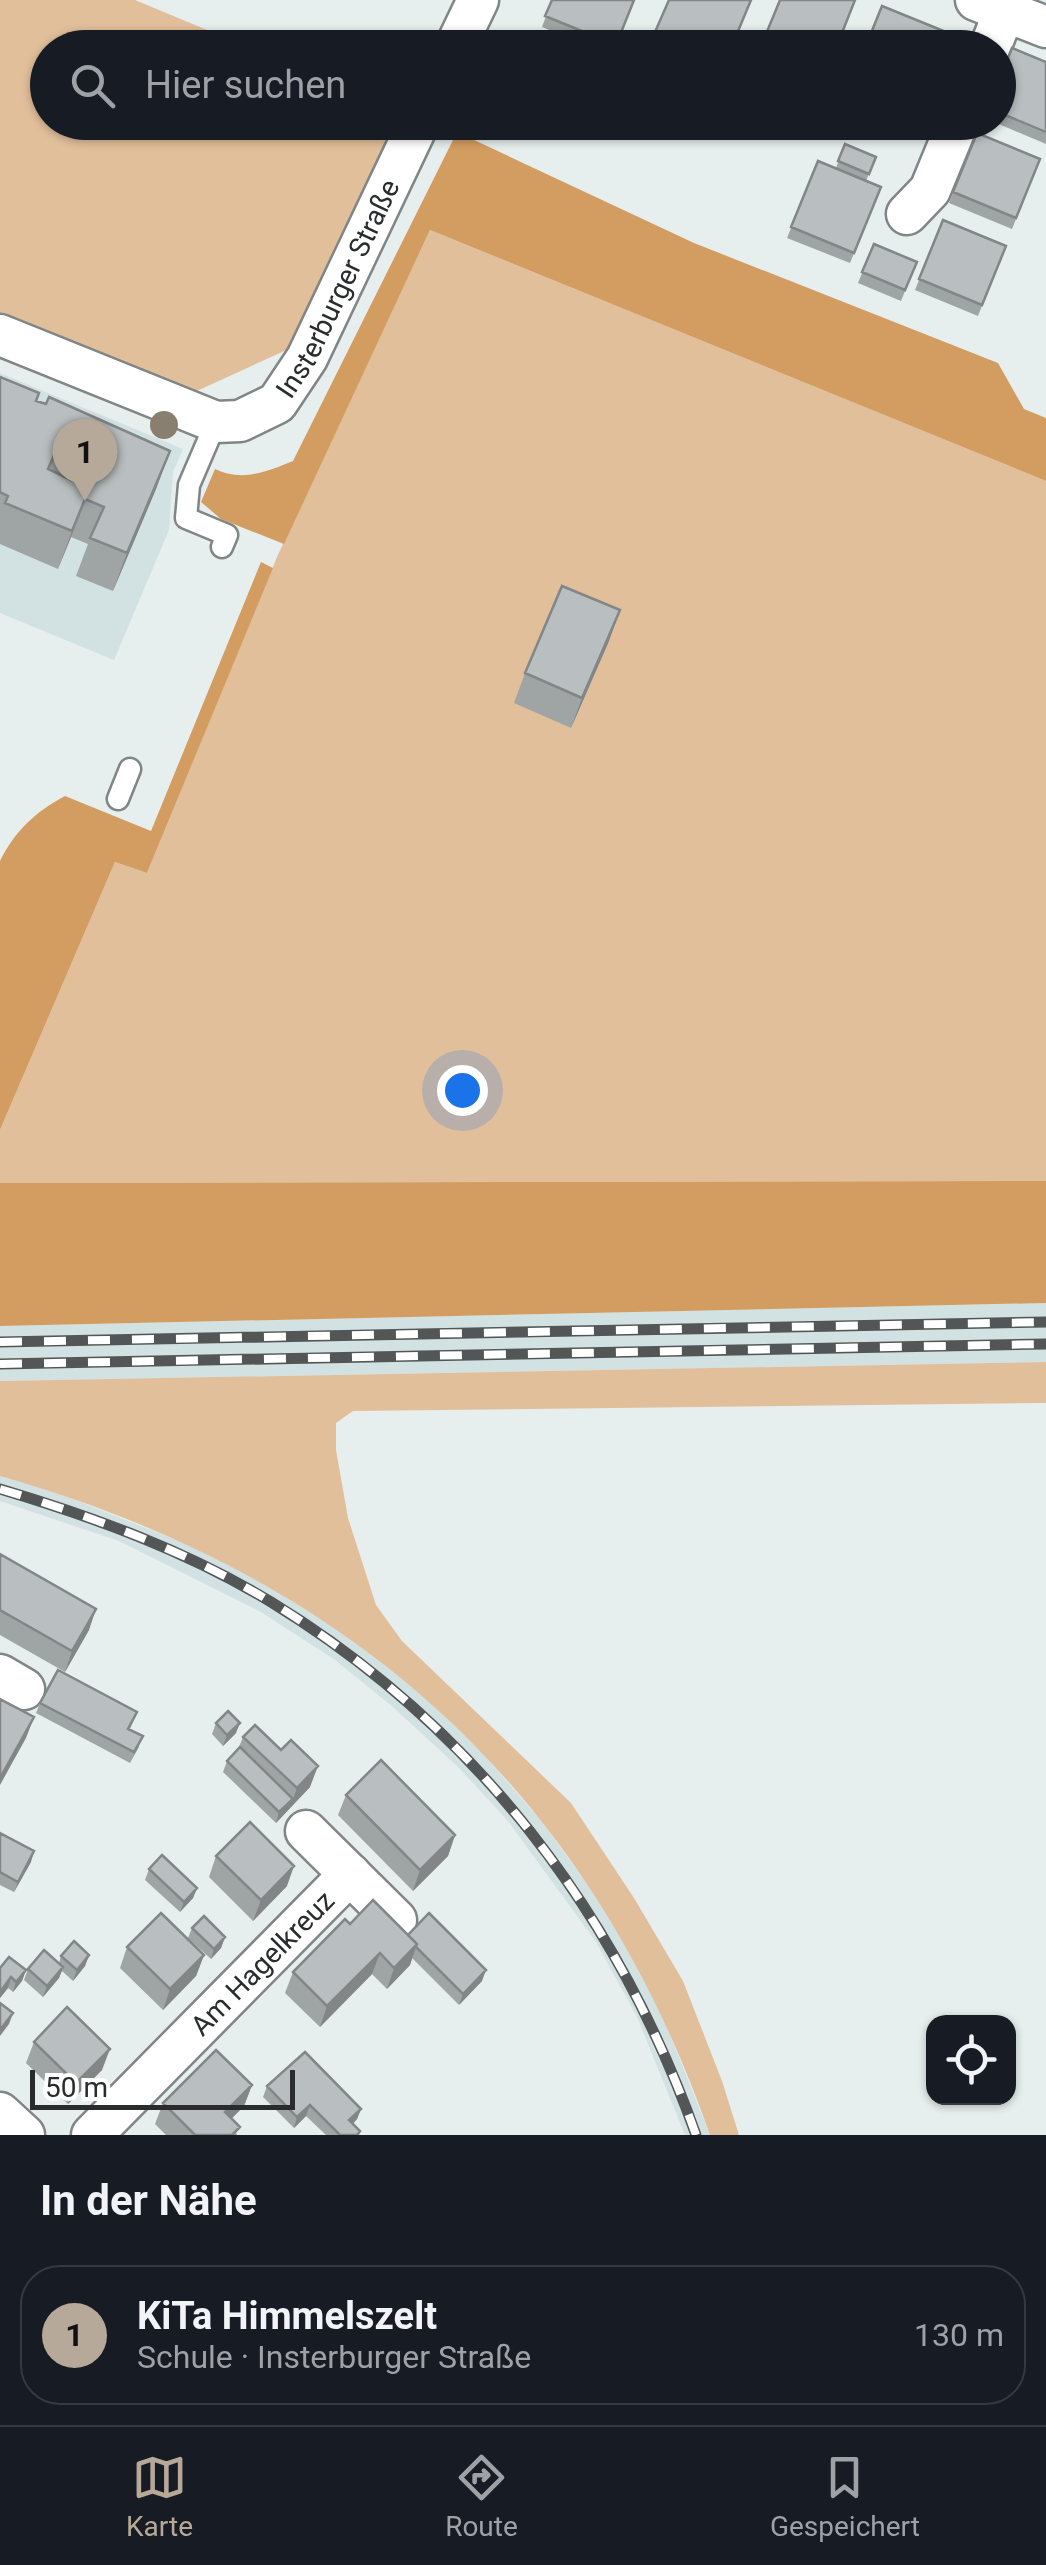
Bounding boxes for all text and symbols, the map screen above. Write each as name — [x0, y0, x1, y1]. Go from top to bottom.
search box — [30, 30, 1016, 140]
icon: search — [65, 58, 120, 113]
text: Hier suchen — [145, 63, 346, 107]
street label: Insterburger Straße — [269, 174, 406, 404]
pin: 1 — [52, 418, 118, 501]
your location — [437, 1065, 488, 1116]
street label: Am Hagelkreuz — [184, 1884, 341, 2042]
map controls — [926, 2015, 1016, 2105]
button: locate — [926, 2015, 1016, 2105]
scale bar — [30, 2065, 295, 2110]
text: 50 m — [45, 2071, 108, 2104]
text: In der Nähe — [40, 2176, 257, 2225]
text: KiTa Himmelszelt — [137, 2294, 437, 2338]
text: 1 — [65, 2316, 84, 2354]
text: 130 m — [914, 2316, 1004, 2354]
text: Schule · Insterburger Straße — [137, 2338, 531, 2376]
tab: Karte — [126, 2450, 193, 2543]
tab: Route — [445, 2450, 518, 2543]
tab: Gespeichert — [770, 2450, 920, 2543]

